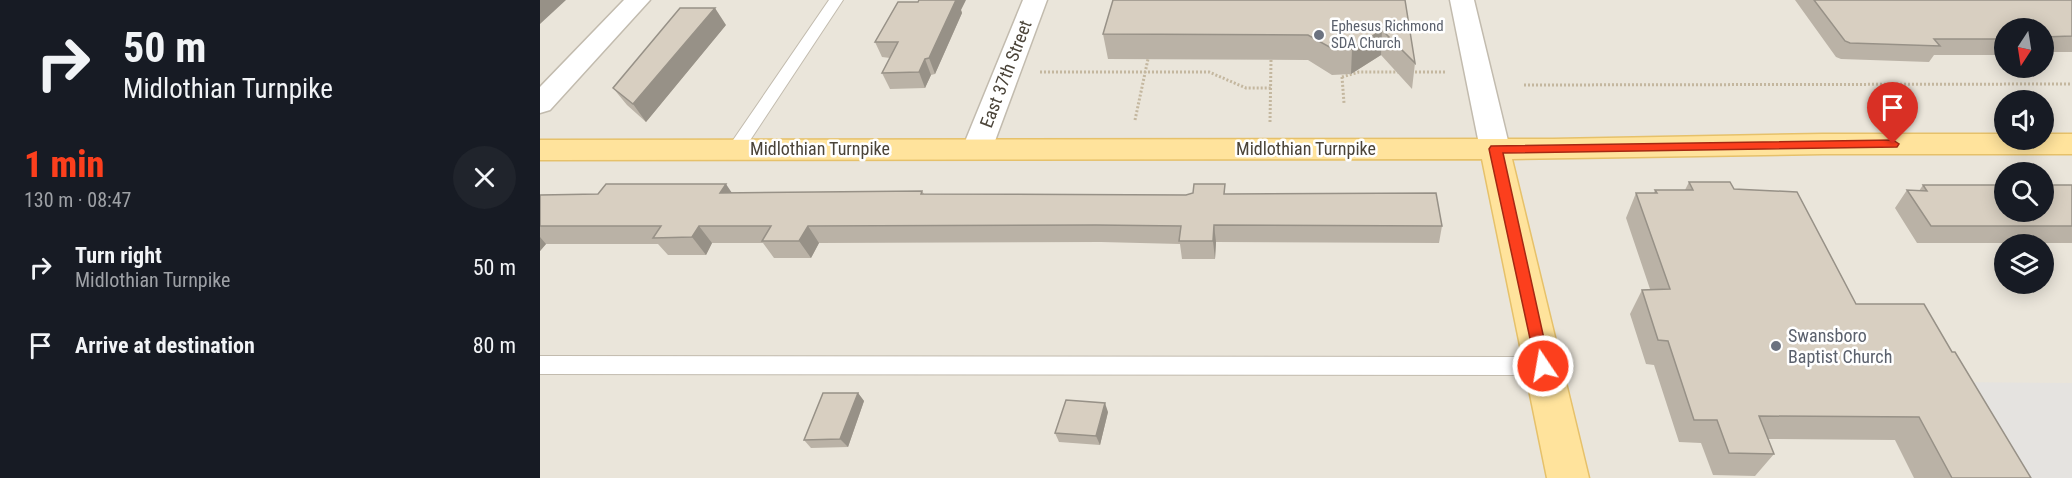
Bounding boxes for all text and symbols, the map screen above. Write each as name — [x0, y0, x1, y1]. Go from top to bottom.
street label: East 37th Street — [975, 17, 1036, 130]
place label: Ephesus Richmond SDA Church — [1331, 17, 1444, 52]
north arrow — [1994, 18, 2054, 78]
map controls — [1994, 18, 2054, 294]
text: 50 m — [123, 23, 206, 72]
icon: right — [24, 24, 102, 102]
marker: Ephesus Richmond SDA Church — [1312, 28, 1326, 42]
text: Midlothian Turnpike — [123, 73, 333, 105]
pin — [1867, 82, 1918, 144]
button: sound — [1994, 90, 2054, 150]
icon: arrive — [1876, 91, 1909, 124]
street label: Midlothian Turnpike — [750, 138, 890, 159]
street label: Midlothian Turnpike — [1236, 138, 1376, 159]
text: 1 min — [24, 144, 104, 186]
button: close — [453, 146, 516, 209]
button: search — [1994, 162, 2054, 222]
text: 130 m · 08:47 — [24, 188, 131, 212]
button: layers — [1994, 234, 2054, 294]
text: Turn right — [75, 243, 162, 268]
icon: right — [24, 251, 57, 284]
text: 50 m — [473, 255, 516, 280]
text: Midlothian Turnpike — [75, 268, 230, 292]
place label: Swansboro Baptist Church — [1788, 325, 1892, 367]
icon: arrive — [24, 329, 57, 362]
text: Arrive at destination — [75, 333, 255, 358]
text: 80 m — [473, 333, 516, 358]
position arrow — [1511, 334, 1575, 398]
marker: Swansboro Baptist Church — [1769, 339, 1783, 353]

